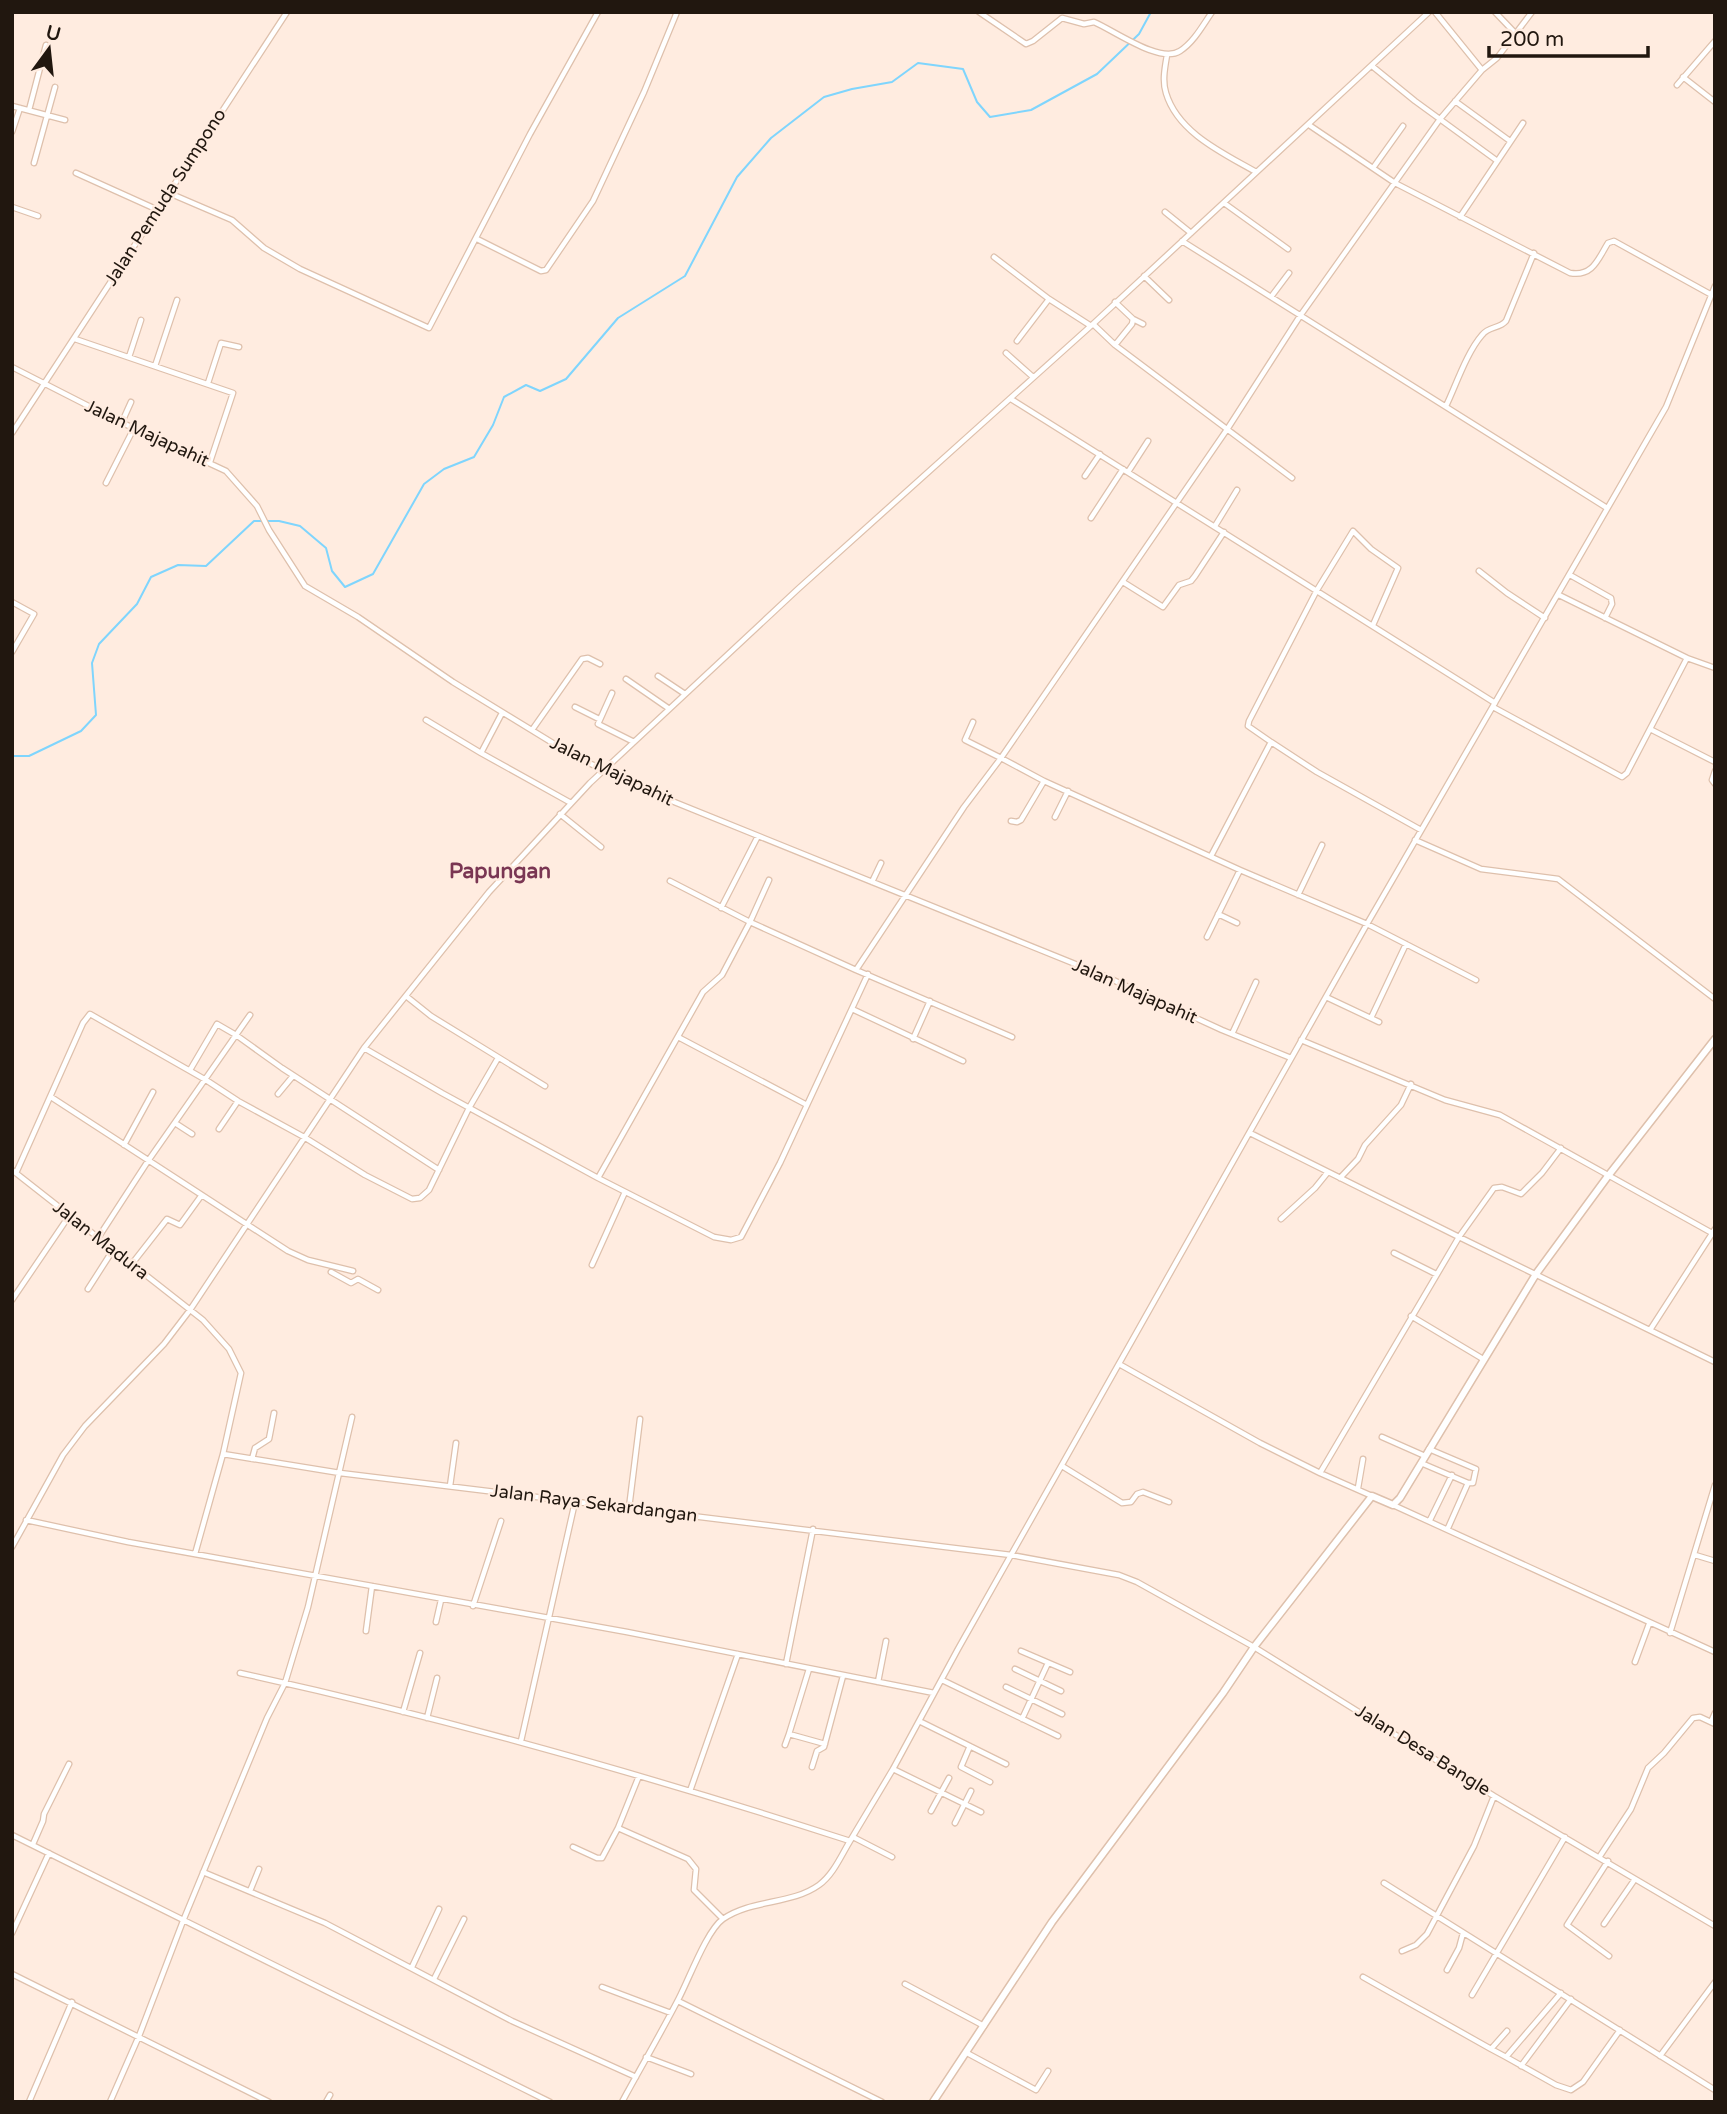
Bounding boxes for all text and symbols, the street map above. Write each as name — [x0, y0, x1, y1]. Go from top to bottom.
north arrow — [14, 14, 84, 84]
scale bar — [1489, 14, 1648, 58]
text: U — [43, 21, 63, 46]
text: 200 m — [1500, 27, 1564, 52]
street label: Jalan Pemuda Sumpono — [99, 104, 231, 290]
street label: Jalan Majapahit — [81, 395, 213, 471]
street label: Jalan Majapahit — [547, 732, 677, 810]
district label: Papungan — [449, 859, 551, 884]
street label: Jalan Majapahit — [1069, 954, 1201, 1028]
street label: Jalan Madura — [49, 1196, 153, 1284]
street label: Jalan Raya Sekardangan — [489, 1479, 699, 1527]
street label: Jalan Desa Bangle — [1351, 1700, 1495, 1800]

